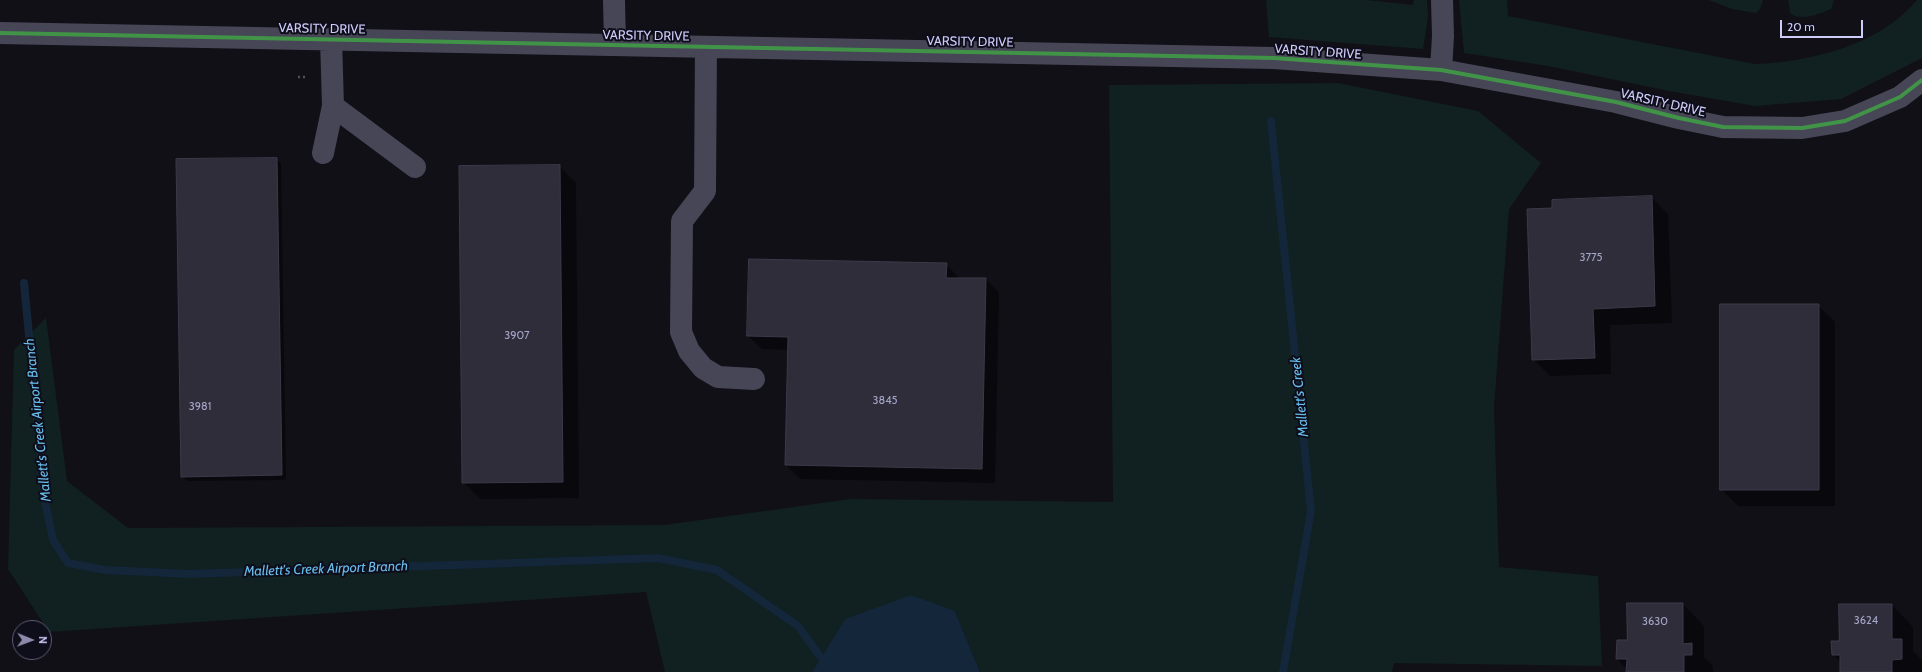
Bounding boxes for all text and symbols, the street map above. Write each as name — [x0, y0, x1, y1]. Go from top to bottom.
scale bar — [1782, 12, 1865, 38]
text: 20 m — [1787, 19, 1815, 34]
street label: VARSITY DRIVE — [278, 20, 366, 38]
street label: VARSITY DRIVE — [602, 27, 690, 45]
street label: VARSITY DRIVE — [926, 33, 1014, 51]
street label: VARSITY DRIVE — [1274, 41, 1362, 63]
street label: VARSITY DRIVE — [1619, 86, 1707, 120]
house number: 3775 — [1580, 251, 1602, 265]
house number: 3907 — [504, 329, 530, 343]
water label: Mallett's Creek Airport Branch — [21, 338, 55, 502]
water label: Mallett's Creek — [1287, 356, 1313, 438]
house number: 3845 — [873, 394, 897, 408]
house number: 3981 — [189, 400, 211, 414]
water label: Mallett's Creek Airport Branch — [244, 558, 408, 580]
house number: 3624 — [1854, 614, 1878, 628]
house number: 3630 — [1642, 615, 1668, 629]
north arrow — [12, 620, 52, 660]
text: N — [36, 636, 50, 644]

